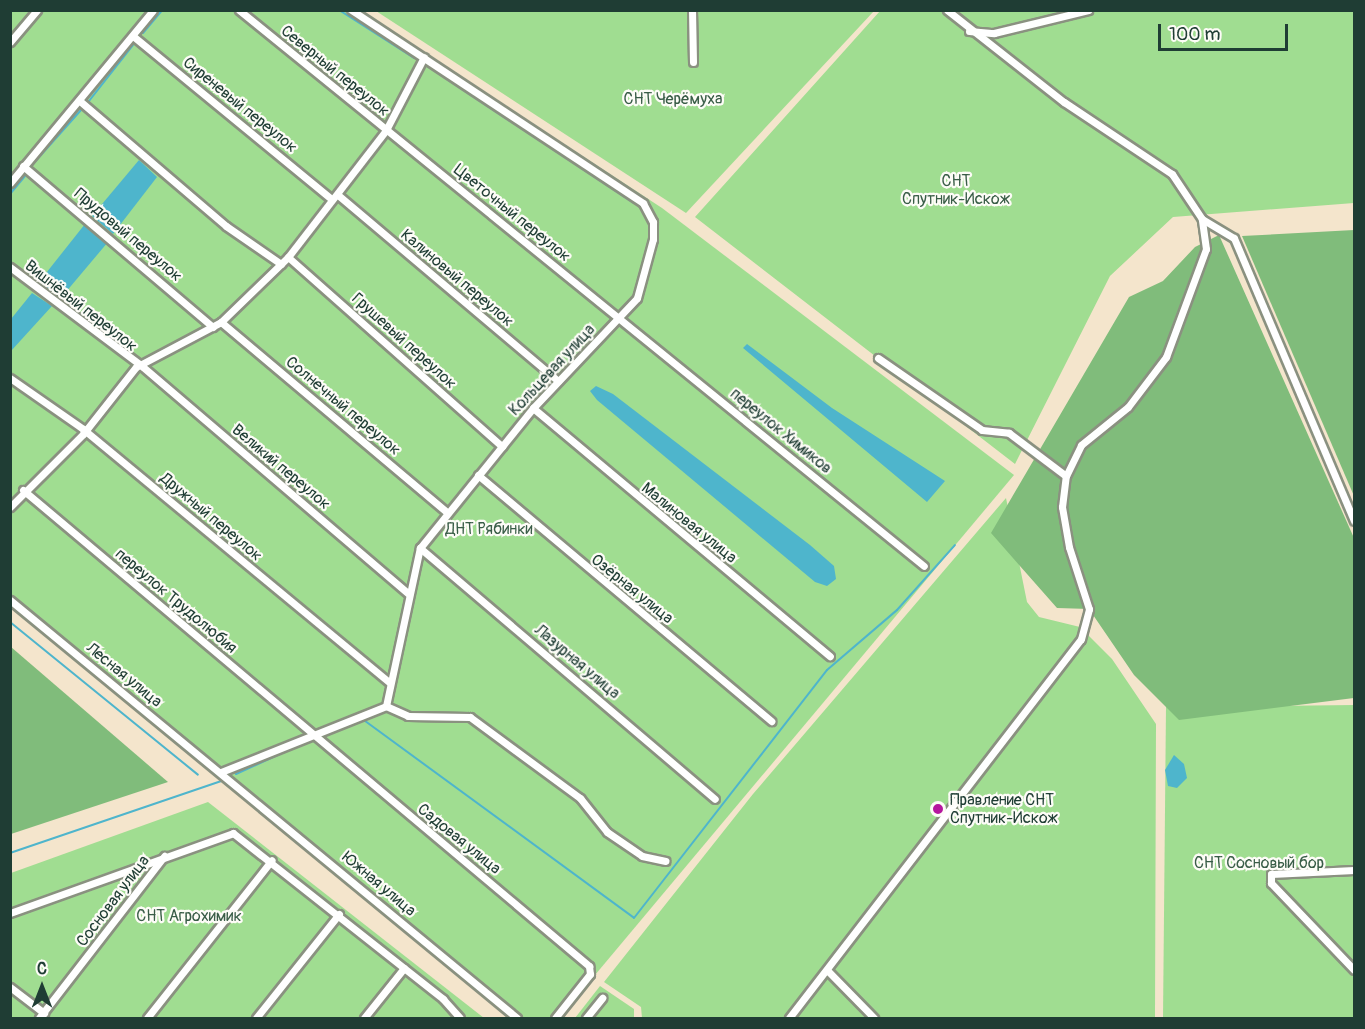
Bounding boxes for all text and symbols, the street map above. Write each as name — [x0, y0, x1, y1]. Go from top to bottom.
scale bar — [1161, 12, 1292, 50]
street label: Северный переулок — [277, 21, 393, 121]
text: 100 m — [1169, 23, 1221, 46]
street label: Сиреневый переулок — [179, 53, 301, 157]
park label: СНТ Черёмуха — [624, 89, 722, 109]
street label: Цветочный переулок — [450, 160, 574, 266]
park label: СНТ Спутник-Искож — [902, 171, 1010, 209]
street label: Прудовый переулок — [70, 184, 186, 286]
street label: Калиновый переулок — [397, 225, 517, 331]
street label: Вишнёвый переулок — [21, 256, 141, 356]
street label: Грушевый переулок — [348, 289, 460, 393]
street label: Кольцевая улица — [505, 320, 599, 420]
street label: Солнечный переулок — [282, 352, 404, 460]
street label: переулок Химиков — [726, 384, 836, 478]
street label: Великий переулок — [228, 420, 334, 514]
street label: Дружный переулок — [156, 469, 266, 565]
street label: Малиновая улица — [637, 479, 741, 567]
park label: ДНТ Рябинки — [445, 519, 533, 539]
street label: переулок Трудолюбия — [111, 544, 241, 658]
street label: Озёрная улица — [587, 550, 677, 628]
street label: Лазурная улица — [530, 621, 624, 703]
street label: Лесная улица — [82, 639, 166, 711]
place label: Правление СНТ Спутник-Искож — [950, 790, 1058, 828]
street label: Садовая улица — [413, 800, 505, 878]
marker: Правление СНТ Спутник-Искож — [931, 802, 945, 816]
street label: Южная улица — [338, 848, 420, 920]
street label: Сосновая улица — [72, 852, 154, 950]
park label: СНТ Сосновый бор — [1194, 853, 1324, 873]
park label: СНТ Агрохимик — [136, 906, 242, 926]
north arrow — [12, 957, 72, 1017]
text: С — [37, 959, 47, 979]

